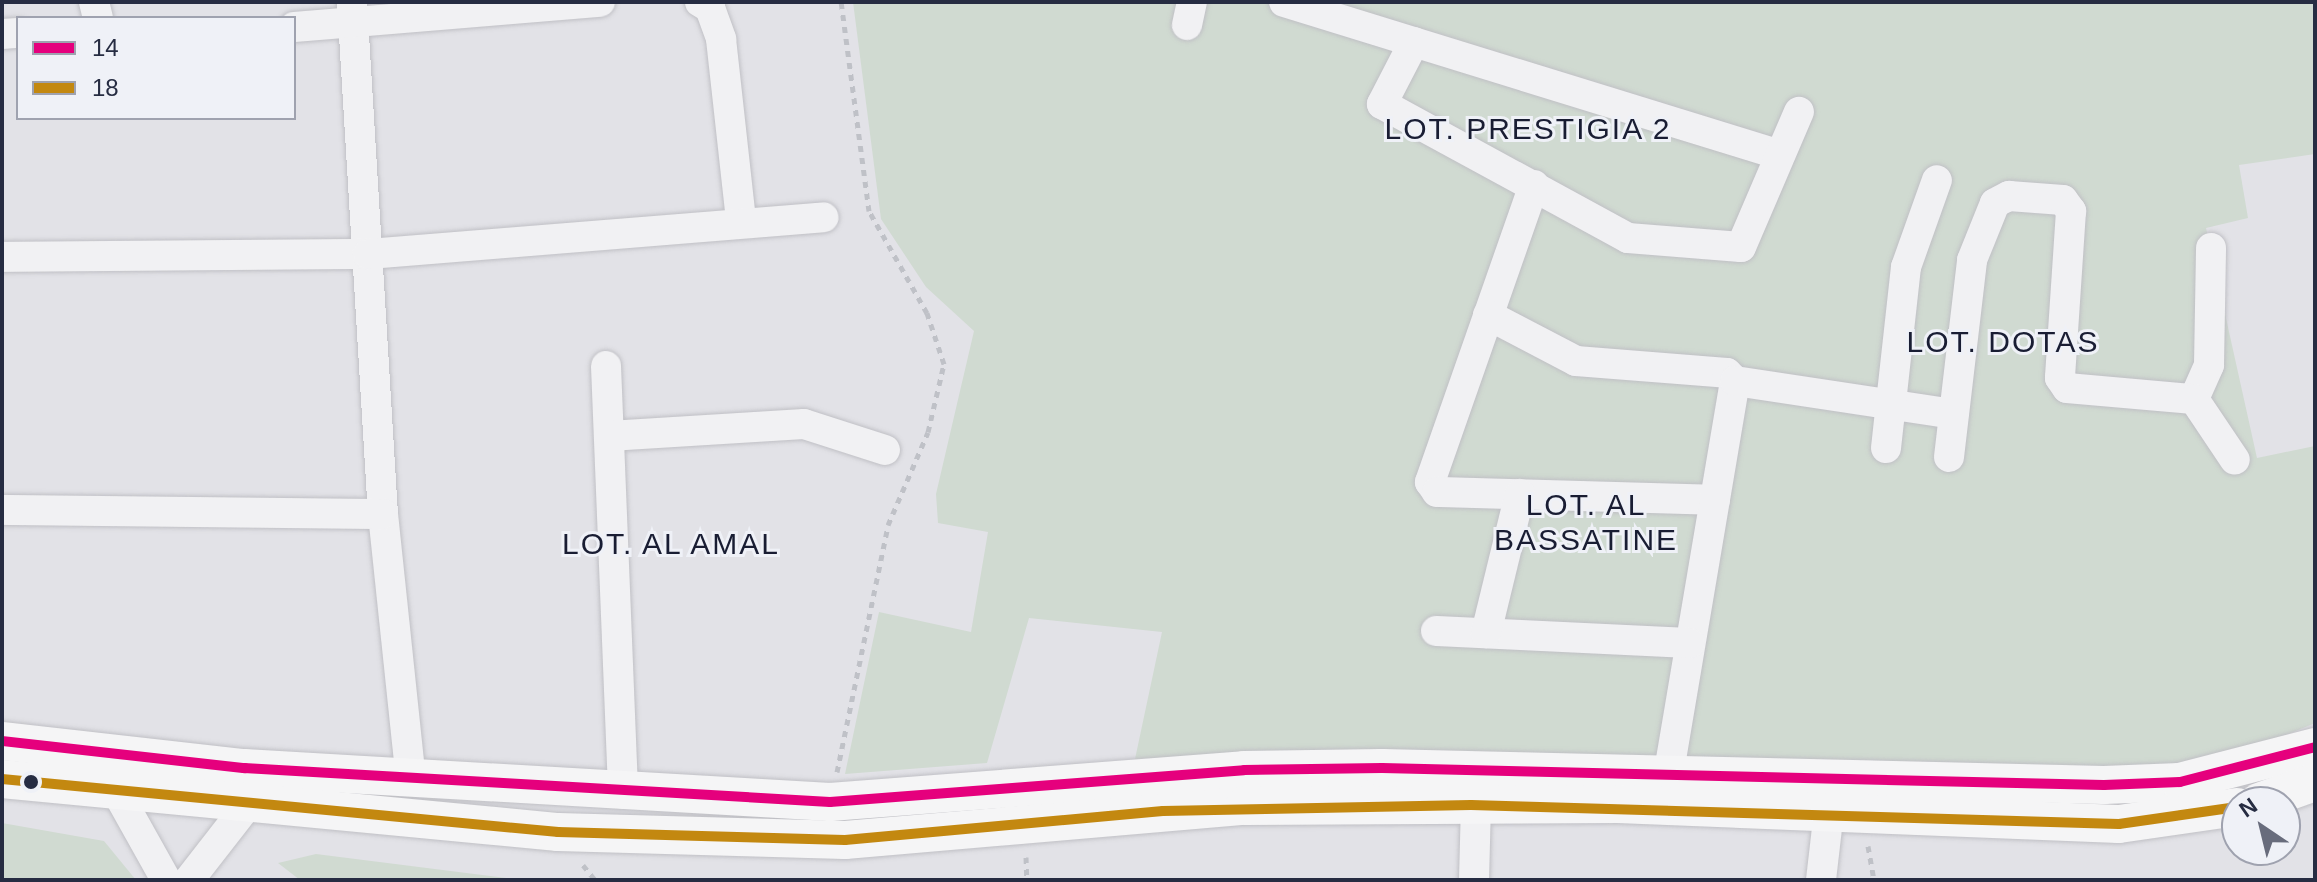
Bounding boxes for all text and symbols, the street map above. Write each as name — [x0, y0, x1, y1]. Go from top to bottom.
legend — [16, 16, 296, 120]
text: 14 — [92, 34, 119, 61]
text: 18 — [92, 74, 119, 101]
district label: LOT. PRESTIGIA 2 — [1384, 111, 1672, 147]
district label: LOT. DOTAS — [1907, 324, 2099, 360]
district label: LOT. AL BASSATINE — [1494, 487, 1678, 558]
district label: LOT. AL AMAL — [560, 526, 782, 562]
unlabelled marker — [23, 774, 39, 790]
north arrow — [2221, 786, 2301, 866]
text: N — [2234, 793, 2262, 822]

